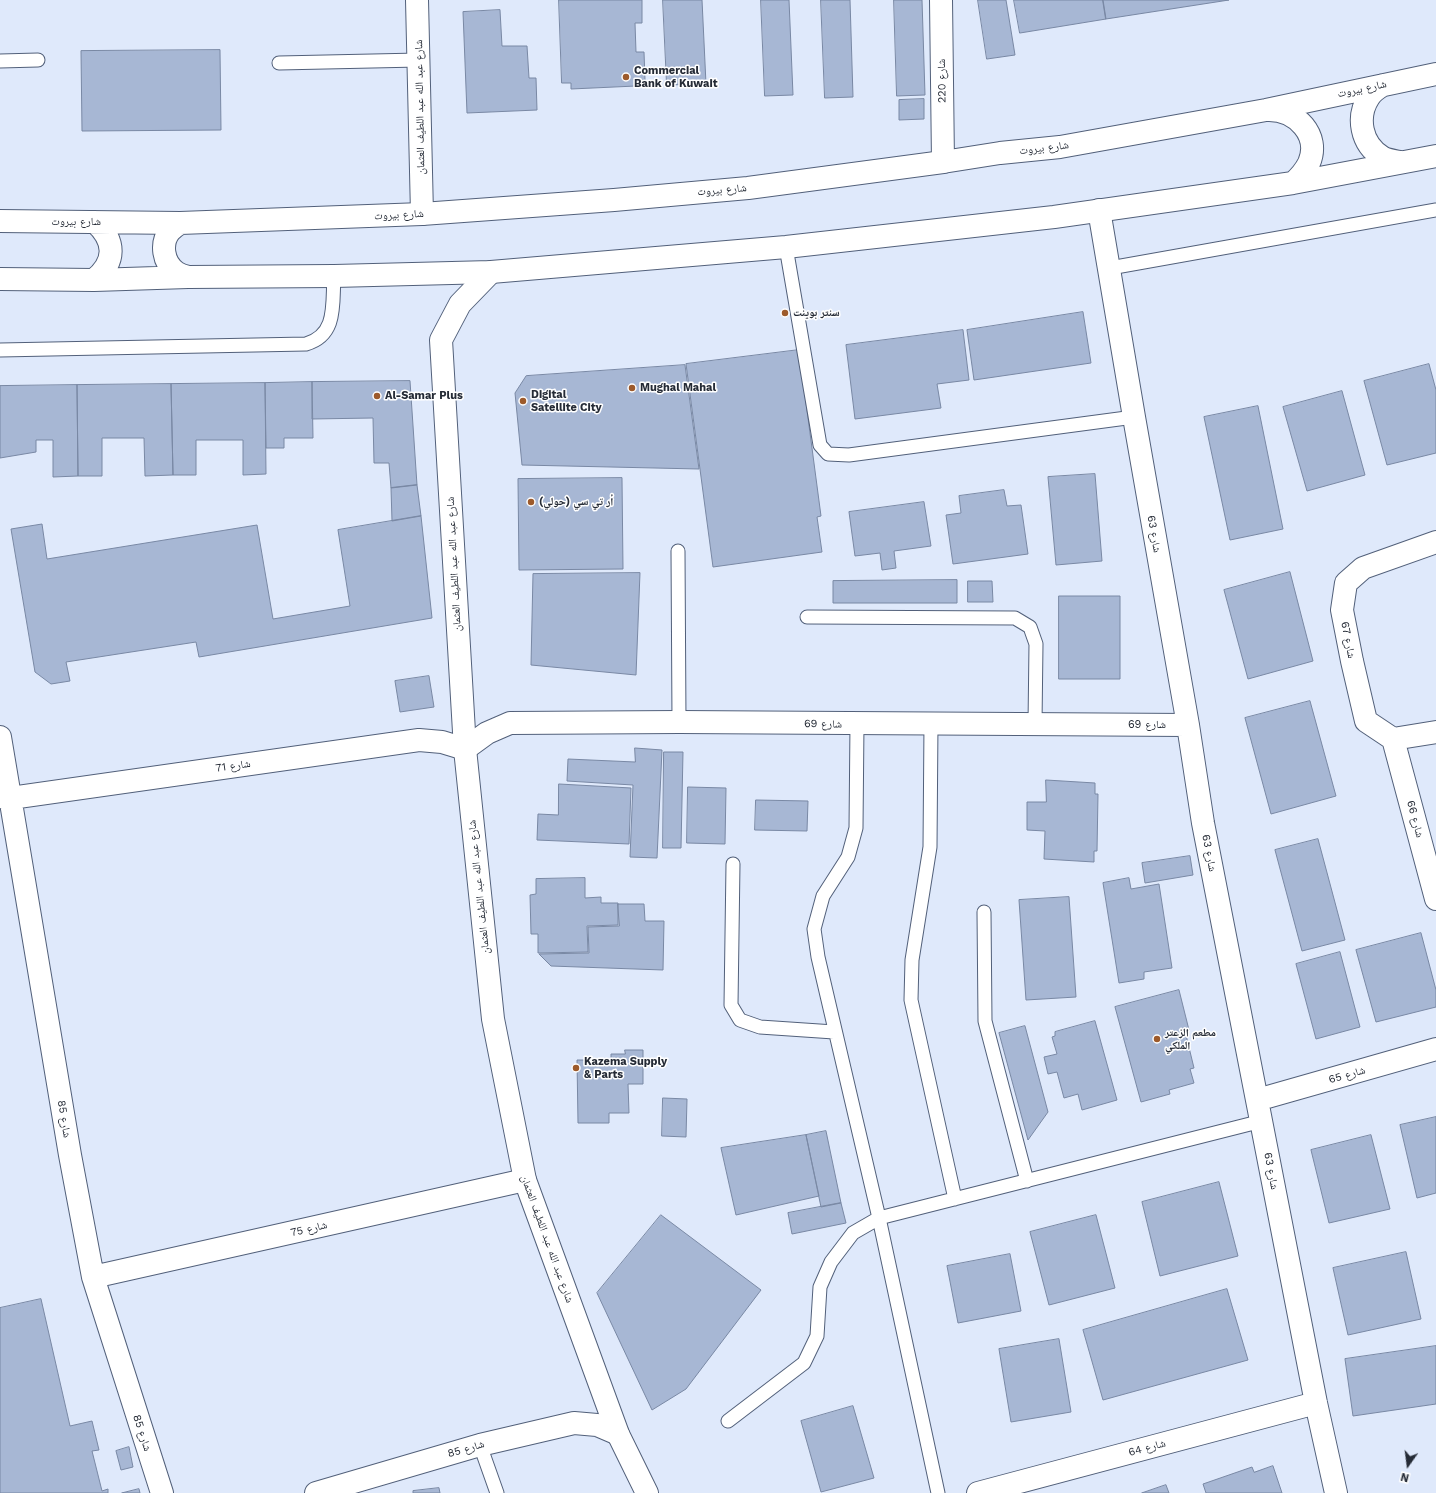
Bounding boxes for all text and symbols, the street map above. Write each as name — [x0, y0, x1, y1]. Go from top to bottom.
street label: شارع عبد الله عبد اللطيف العثمان — [412, 39, 428, 175]
street label: شارع 220 — [935, 59, 949, 103]
place label: Commercial Bank of Kuwait — [634, 64, 717, 90]
marker: Commercial Bank of Kuwait — [621, 72, 631, 82]
street label: شارع بيروت — [1336, 77, 1388, 101]
street label: شارع بيروت — [1019, 138, 1069, 158]
street label: شارع بيروت — [697, 181, 747, 199]
street label: شارع بيروت — [374, 207, 424, 223]
street label: شارع بيروت — [51, 215, 101, 229]
place label: سنتر بوينت — [793, 306, 840, 320]
marker: سنتر بوينت — [780, 308, 790, 318]
place label: Mughal Mahal — [640, 381, 716, 395]
marker: Mughal Mahal — [627, 383, 637, 393]
place label: Digital Satellite City — [531, 388, 602, 414]
place label: Al-Samar Plus — [385, 389, 463, 403]
marker: Al-Samar Plus — [372, 391, 382, 401]
marker: Digital Satellite City — [518, 396, 528, 406]
place label: أر تي سي (حولي) — [539, 495, 613, 509]
street label: شارع عبد الله عبد اللطيف العثمان — [444, 496, 464, 632]
marker: أر تي سي (حولي) — [526, 497, 536, 507]
street label: شارع 63 — [1144, 514, 1164, 554]
street label: شارع 67 — [1338, 620, 1358, 660]
street label: شارع 69 — [804, 717, 842, 731]
street label: شارع 69 — [1128, 718, 1166, 732]
street label: شارع 71 — [215, 757, 251, 775]
street label: شارع 66 — [1404, 799, 1426, 839]
street label: شارع عبد الله عبد اللطيف العثمان — [465, 819, 493, 955]
street label: شارع 63 — [1199, 833, 1219, 873]
place label: مطعم الزعتر الملكي — [1165, 1026, 1216, 1052]
marker: مطعم الزعتر الملكي — [1152, 1034, 1162, 1044]
place label: Kazema Supply & Parts — [584, 1055, 667, 1081]
marker: Kazema Supply & Parts — [571, 1063, 581, 1073]
street label: شارع 65 — [1327, 1063, 1367, 1087]
street label: شارع 85 — [55, 1099, 73, 1139]
street label: شارع 63 — [1261, 1151, 1281, 1191]
street label: شارع عبد الله عبد اللطيف العثمان — [518, 1173, 576, 1305]
street label: شارع 75 — [289, 1218, 329, 1240]
street label: شارع 85 — [130, 1413, 154, 1453]
street label: شارع 85 — [446, 1437, 486, 1461]
street label: شارع 64 — [1127, 1437, 1167, 1459]
north arrow — [1388, 1445, 1428, 1485]
text: N — [1399, 1470, 1411, 1484]

